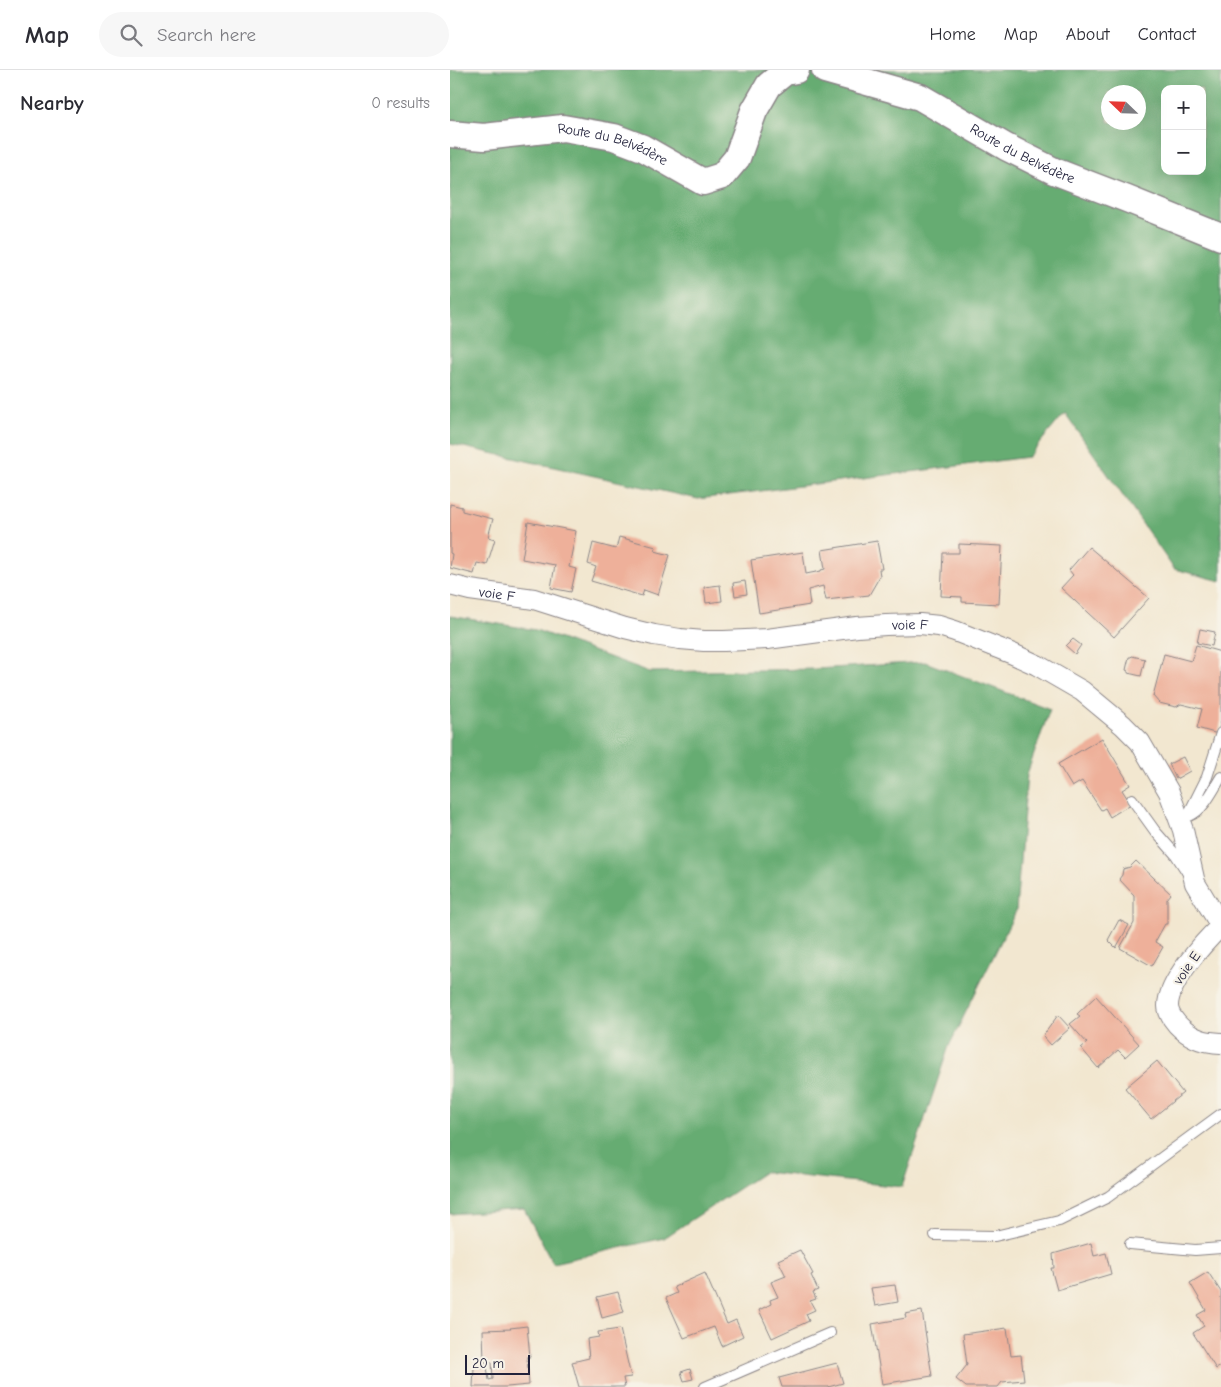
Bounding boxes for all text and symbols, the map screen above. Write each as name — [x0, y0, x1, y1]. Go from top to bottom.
search box — [99, 12, 449, 57]
text: Map — [25, 21, 69, 49]
icon: search — [117, 21, 145, 49]
text: Search here — [157, 24, 256, 46]
text: Home — [929, 24, 976, 45]
text: Map — [1004, 24, 1038, 45]
text: About — [1066, 24, 1110, 45]
text: Contact — [1138, 24, 1196, 45]
north arrow — [1101, 85, 1146, 130]
map controls — [1161, 85, 1206, 175]
button: + — [1161, 85, 1206, 130]
text: Nearby — [20, 91, 84, 115]
text: 0 results — [371, 94, 430, 112]
street label: Route du Belvédère — [557, 119, 671, 169]
street label: Route du Belvédère — [967, 120, 1077, 187]
button: − — [1161, 130, 1206, 175]
street label: voie F — [477, 583, 516, 605]
street label: voie F — [891, 616, 929, 633]
street label: voie E — [1169, 948, 1204, 989]
scale bar — [465, 1352, 530, 1375]
text: 20 m — [472, 1355, 504, 1372]

